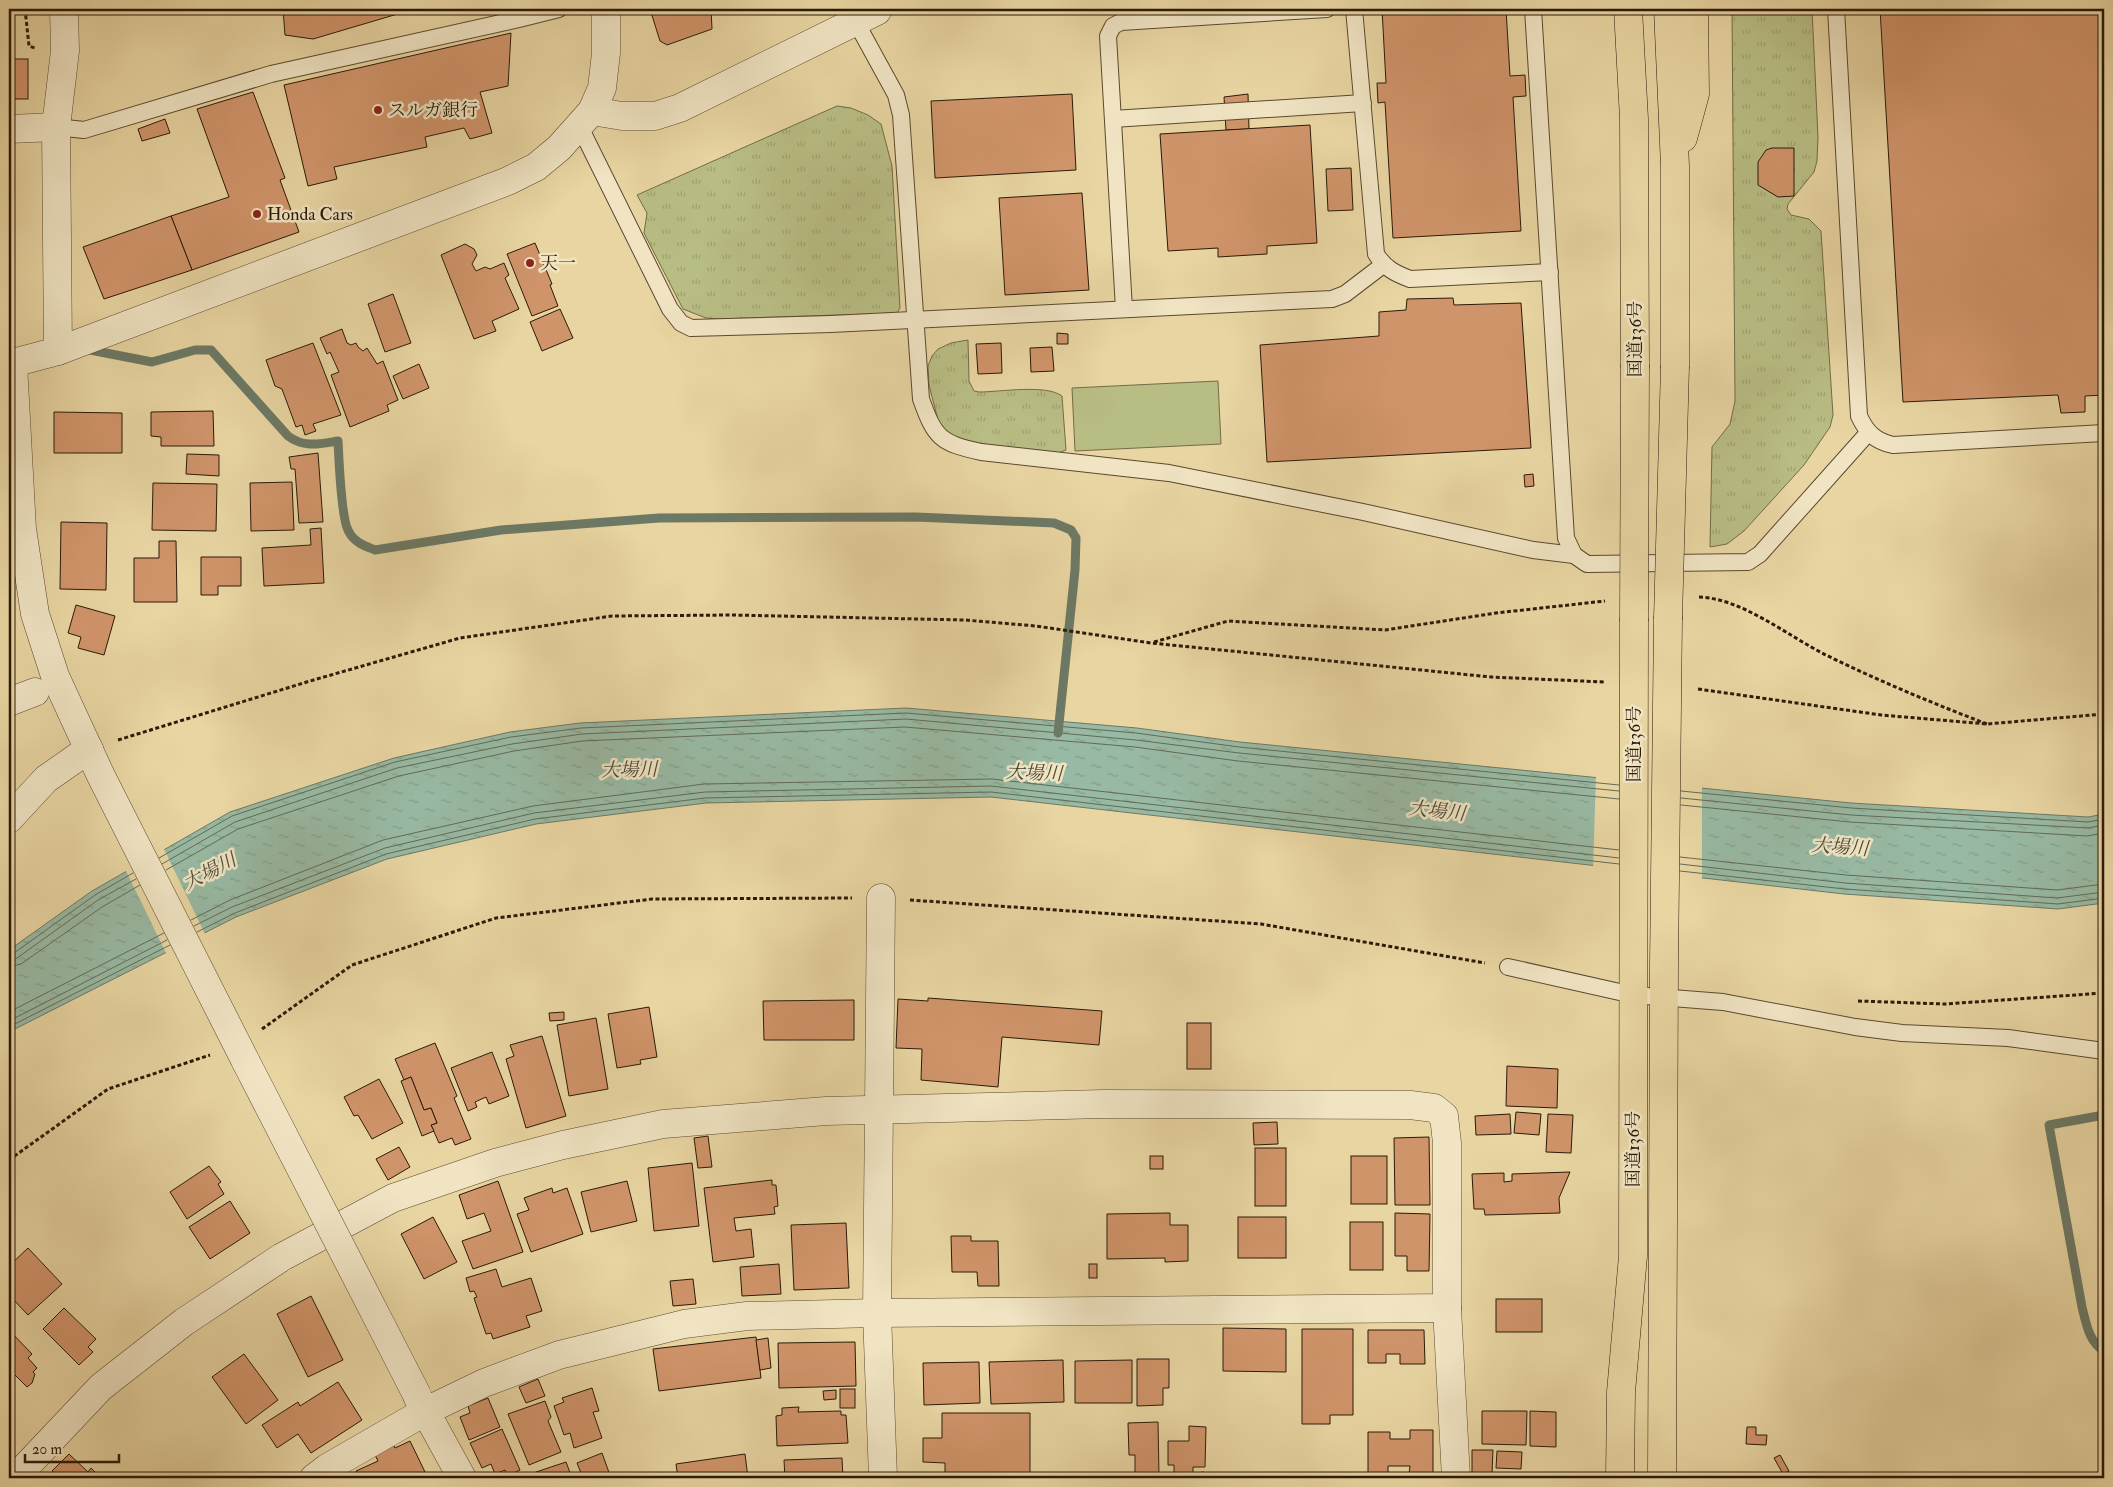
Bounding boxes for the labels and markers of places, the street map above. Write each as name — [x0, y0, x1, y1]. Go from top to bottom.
place label: スルガ銀行 — [388, 99, 478, 122]
marker: スルガ銀行 — [372, 104, 384, 116]
place label: Honda Cars — [267, 203, 353, 226]
marker: Honda Cars — [251, 208, 263, 220]
place label: 天一 — [540, 252, 576, 275]
marker: 天一 — [524, 257, 536, 269]

